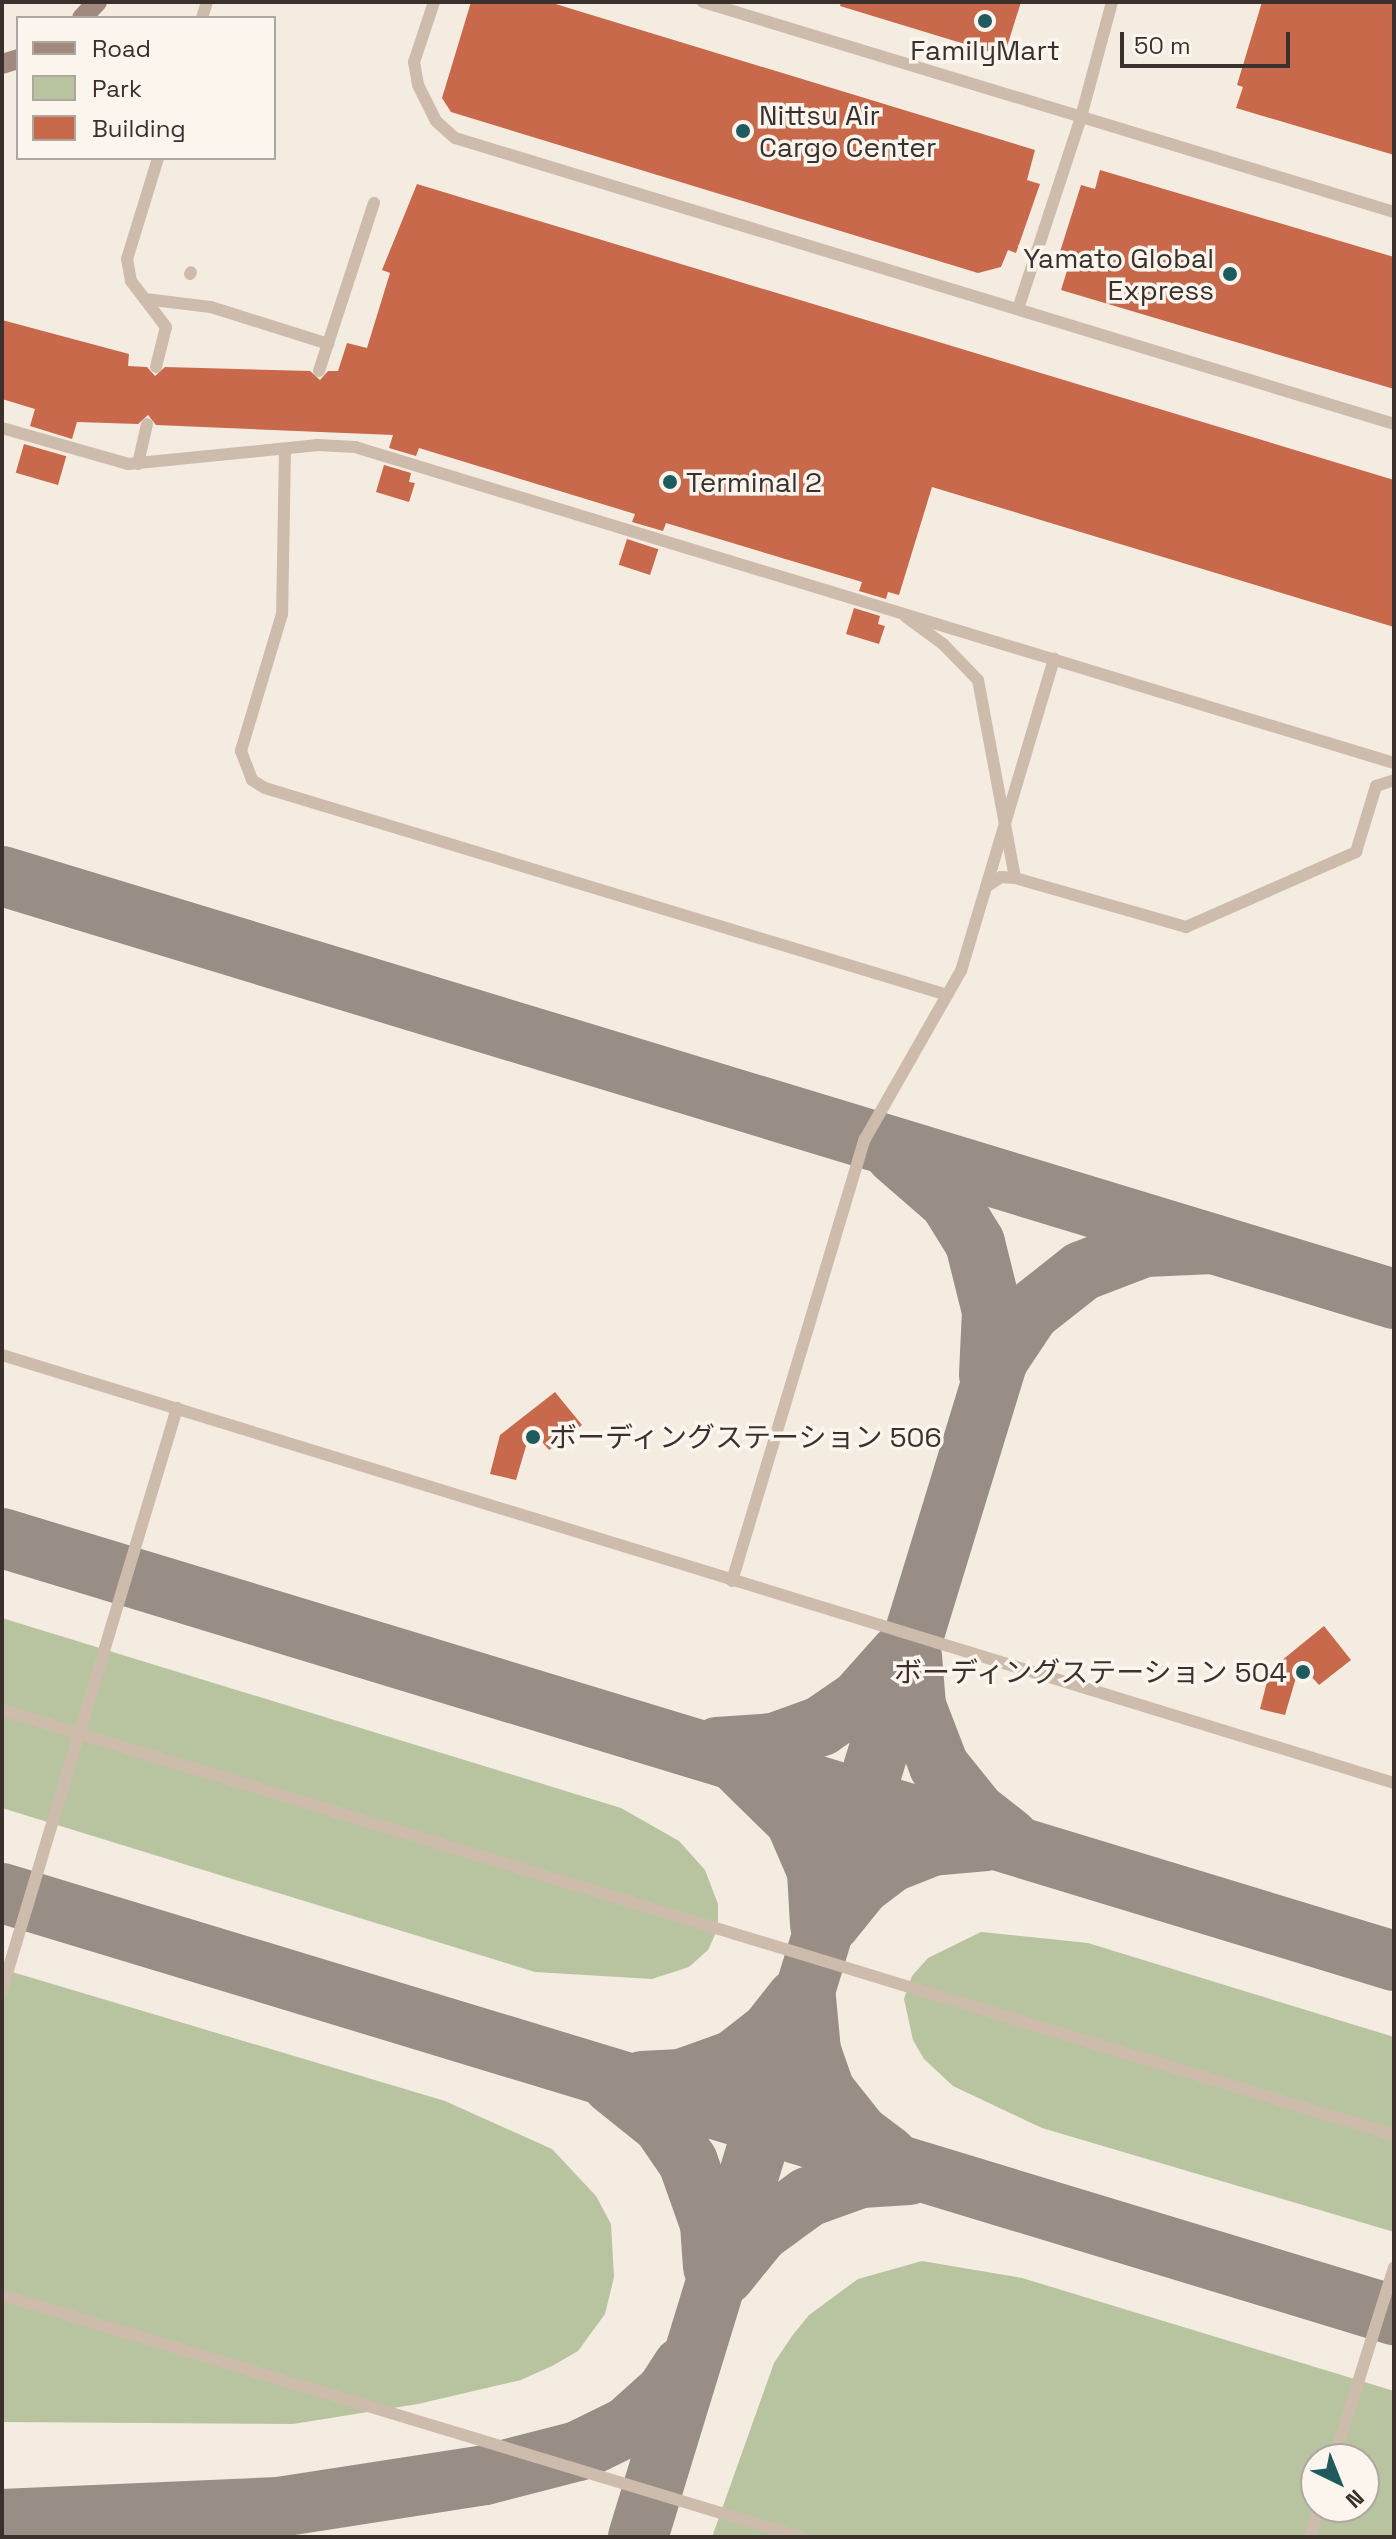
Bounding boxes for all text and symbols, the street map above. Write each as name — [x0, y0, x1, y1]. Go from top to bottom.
marker: FamilyMart — [976, 12, 994, 30]
legend — [16, 16, 276, 160]
scale bar — [1124, 16, 1294, 66]
text: 50 m — [1134, 30, 1191, 61]
text: Road — [92, 33, 151, 64]
place label: FamilyMart — [910, 33, 1060, 67]
text: Park — [92, 73, 142, 104]
place label: Nittsu Air Cargo Center — [759, 98, 936, 164]
text: Building — [92, 113, 186, 144]
marker: Nittsu Air Cargo Center — [734, 122, 752, 140]
place label: Yamato Global Express — [1023, 241, 1214, 307]
marker: Yamato Global Express — [1221, 265, 1239, 283]
place label: Terminal 2 — [686, 465, 822, 499]
marker: Terminal 2 — [661, 473, 679, 491]
place label: ボーディングステーション 506 — [549, 1420, 944, 1454]
marker: ボーディングステーション 506 — [524, 1428, 542, 1446]
place label: ボーディングステーション 504 — [892, 1655, 1287, 1689]
marker: ボーディングステーション 504 — [1294, 1663, 1312, 1681]
north arrow — [1300, 2443, 1380, 2523]
text: N — [1340, 2484, 1370, 2514]

